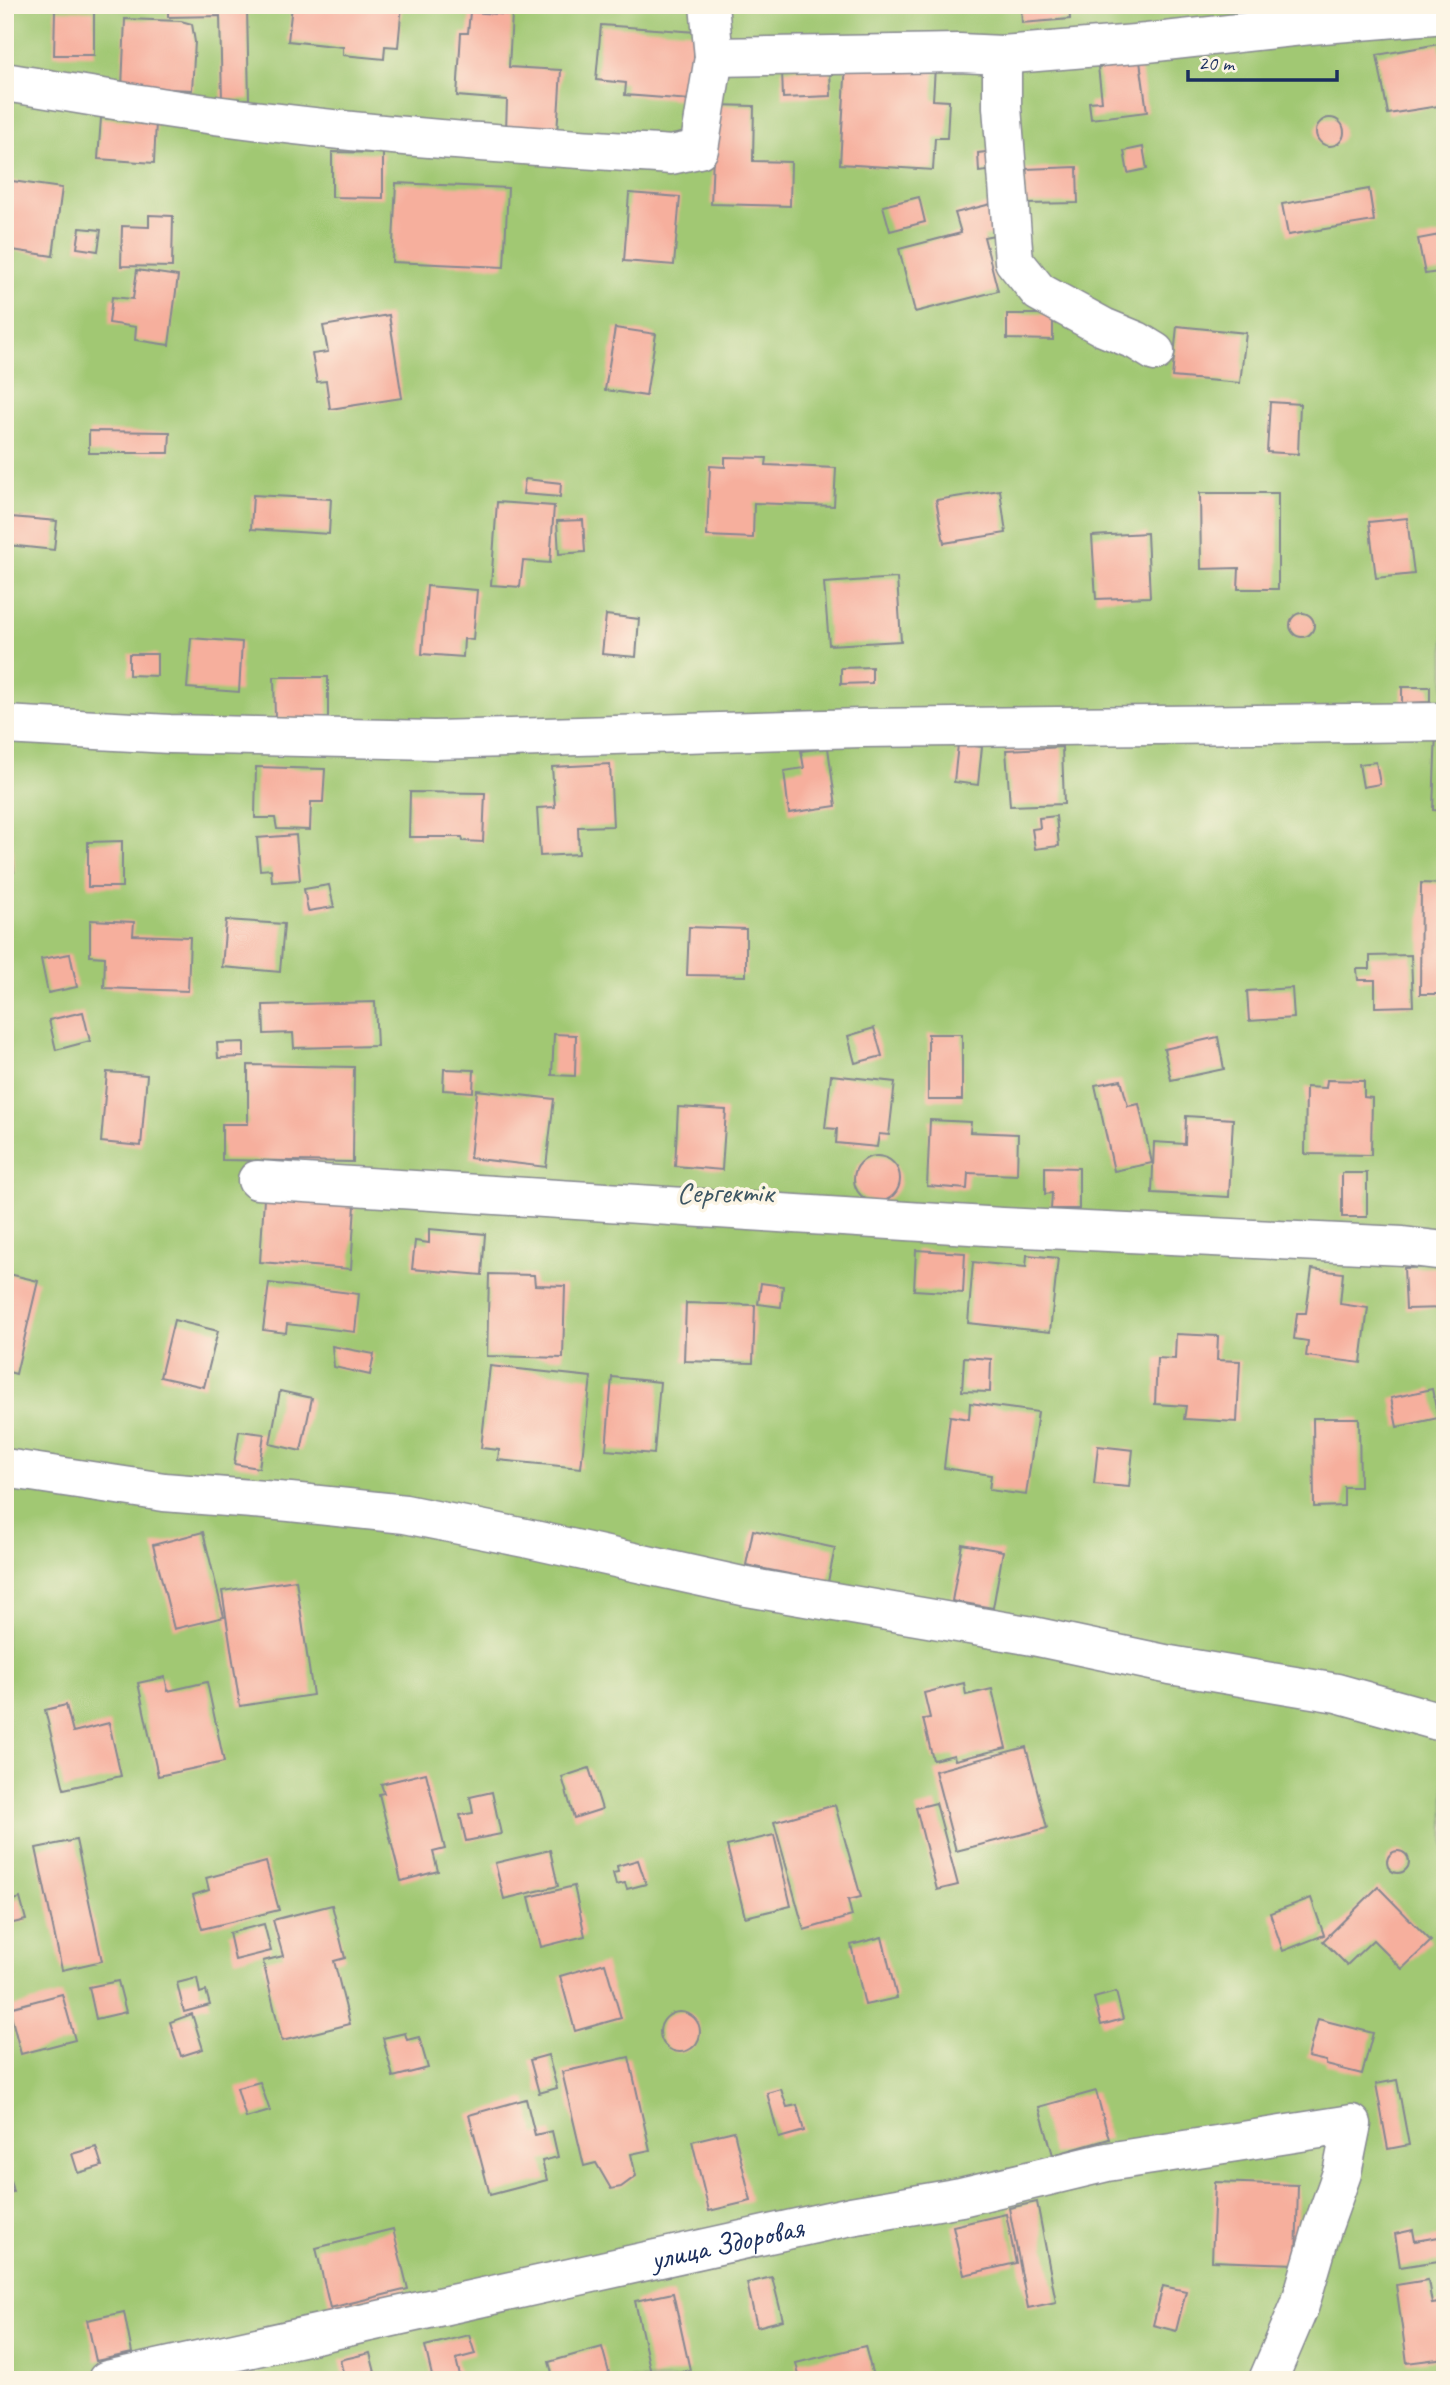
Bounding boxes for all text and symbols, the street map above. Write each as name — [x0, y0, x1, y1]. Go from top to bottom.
scale bar — [1188, 38, 1336, 82]
text: 20 m — [1198, 50, 1236, 76]
park label: Сергектік — [677, 1173, 776, 1211]
street label: улица Здоровая — [645, 2208, 808, 2279]

